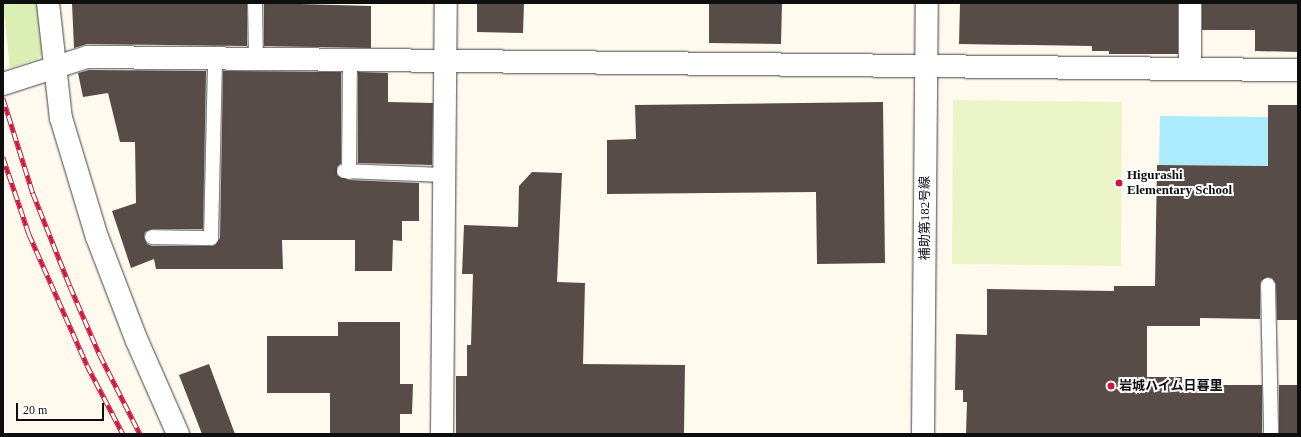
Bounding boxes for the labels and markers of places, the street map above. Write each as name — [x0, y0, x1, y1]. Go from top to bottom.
place label: Higurashi Elementary School — [1127, 168, 1232, 199]
marker: Higurashi Elementary School — [1114, 178, 1124, 188]
place label: 岩城ハイム日暮里 — [1119, 378, 1223, 394]
marker: 岩城ハイム日暮里 — [1106, 381, 1116, 391]

